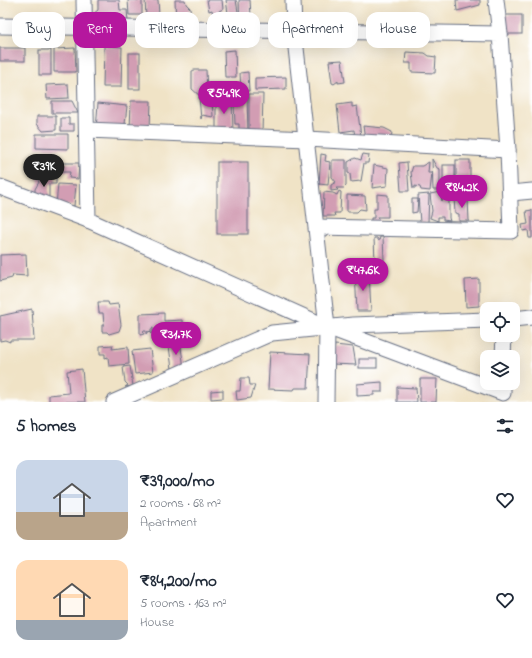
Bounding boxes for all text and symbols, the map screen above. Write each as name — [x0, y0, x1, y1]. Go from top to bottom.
chip: Buy — [12, 12, 65, 48]
chip: Rent — [73, 12, 127, 48]
chip: Filters — [135, 12, 199, 48]
chip: New — [207, 12, 260, 48]
chip: Apartment — [268, 12, 358, 48]
chip: House — [366, 12, 430, 48]
pin: ₹54.9K — [191, 81, 257, 115]
text: ₹54.9K — [207, 84, 241, 103]
pin: ₹39K — [20, 154, 68, 188]
text: ₹39K — [32, 157, 56, 176]
pin: ₹84.2K — [429, 175, 495, 209]
text: ₹84.2K — [445, 178, 479, 197]
pin: ₹47.6K — [330, 258, 396, 292]
text: ₹47.6K — [346, 261, 380, 280]
map controls — [480, 302, 520, 390]
button: locate — [480, 302, 520, 342]
pin: ₹31.7K — [143, 322, 209, 356]
text: ₹31.7K — [160, 325, 192, 344]
button: layers — [480, 350, 520, 390]
text: 5 homes — [16, 414, 76, 439]
icon: filters — [494, 415, 516, 437]
text: ₹39,000/mo — [140, 469, 215, 494]
icon: home — [48, 476, 96, 524]
icon: heart — [494, 489, 516, 511]
text: 2 rooms · 68 m² — [140, 494, 221, 513]
text: Apartment — [140, 513, 197, 532]
text: ₹84,200/mo — [140, 569, 217, 594]
icon: home — [48, 576, 96, 624]
icon: heart — [494, 589, 516, 611]
text: 5 rooms · 163 m² — [140, 594, 227, 613]
text: House — [140, 613, 174, 632]

